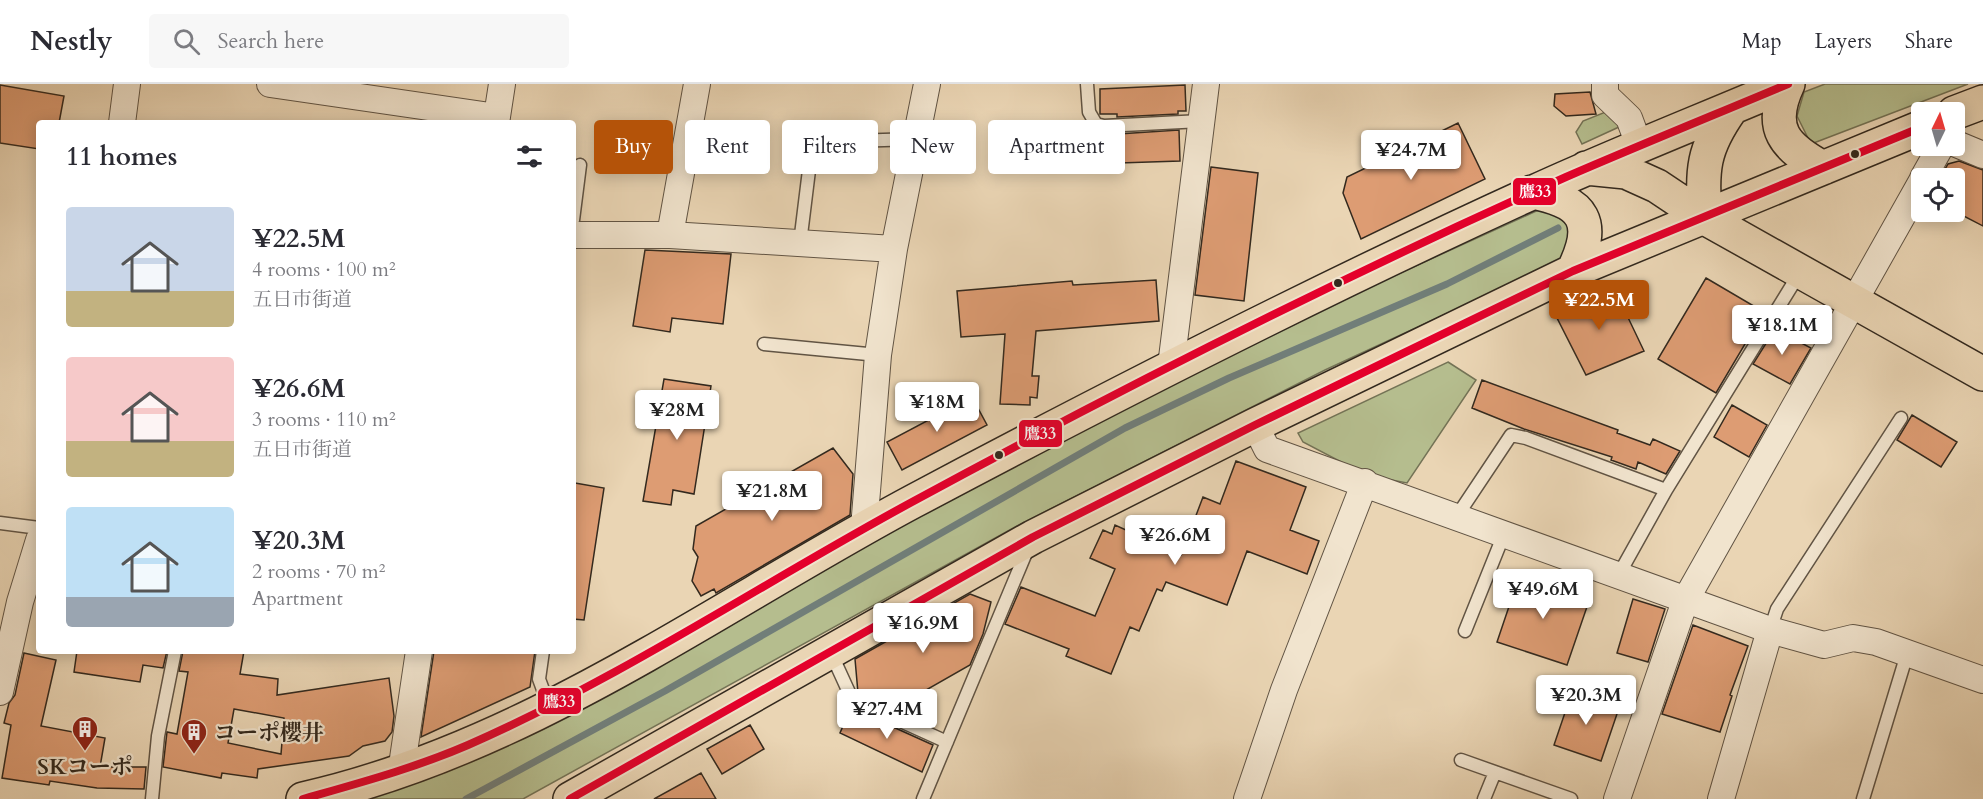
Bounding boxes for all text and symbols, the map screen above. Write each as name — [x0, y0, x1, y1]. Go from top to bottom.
search box — [149, 14, 569, 68]
text: Nestly — [30, 22, 113, 60]
icon: search — [170, 25, 203, 58]
text: Search here — [218, 26, 324, 56]
text: Map — [1742, 27, 1782, 56]
text: Layers — [1815, 27, 1872, 56]
text: Share — [1905, 27, 1953, 56]
north arrow — [1911, 102, 1965, 156]
map controls — [1911, 102, 1965, 222]
chip: Buy — [594, 120, 673, 174]
chip: Rent — [685, 120, 770, 174]
chip: Filters — [782, 120, 878, 174]
chip: New — [890, 120, 976, 174]
chip: Apartment — [988, 120, 1125, 174]
pin: ¥24.7M — [1362, 130, 1460, 181]
text: ¥24.7M — [1375, 136, 1447, 163]
text: 11 homes — [66, 139, 177, 174]
icon: filters — [513, 140, 546, 173]
unlabelled marker — [1849, 148, 1861, 160]
button: locate — [1911, 168, 1965, 222]
line badge: 鷹33 — [1512, 177, 1557, 206]
text: 鷹33 — [1519, 181, 1551, 203]
text: ¥22.5M — [252, 221, 345, 256]
icon: home — [114, 231, 186, 303]
text: 4 rooms · 100 m² — [252, 256, 396, 283]
unlabelled marker — [1332, 277, 1344, 289]
pin: ¥22.5M — [1550, 280, 1648, 331]
text: 五日市街道 — [252, 286, 352, 313]
text: ¥22.5M — [1563, 286, 1635, 313]
pin: ¥18.1M — [1733, 305, 1831, 356]
text: ¥18.1M — [1746, 311, 1818, 338]
text: ¥26.6M — [252, 371, 345, 406]
icon: home — [114, 381, 186, 453]
pin: ¥18M — [901, 382, 973, 433]
text: ¥18M — [909, 388, 965, 415]
pin: ¥28M — [641, 390, 713, 441]
text: ¥28M — [649, 396, 705, 423]
text: 3 rooms · 110 m² — [252, 406, 396, 433]
line badge: 鷹33 — [1018, 419, 1063, 448]
text: 鷹33 — [1024, 423, 1056, 445]
text: 五日市街道 — [252, 436, 352, 463]
unlabelled marker — [993, 449, 1005, 461]
pin: ¥21.8M — [723, 471, 821, 522]
text: ¥21.8M — [736, 477, 808, 504]
pin: ¥26.6M — [1126, 515, 1224, 566]
text: ¥26.6M — [1139, 521, 1211, 548]
text: ¥20.3M — [252, 523, 345, 558]
icon: home — [114, 531, 186, 603]
text: 2 rooms · 70 m² — [252, 558, 385, 585]
pin: ¥49.6M — [1494, 569, 1592, 620]
text: ¥49.6M — [1507, 575, 1579, 602]
text: Apartment — [252, 585, 343, 612]
pin: ¥16.9M — [874, 603, 972, 654]
text: ¥16.9M — [887, 609, 959, 636]
pin: ¥20.3M — [1537, 675, 1635, 726]
text: ¥20.3M — [1550, 681, 1622, 708]
line badge: 鷹33 — [537, 687, 582, 715]
pin: ¥27.4M — [838, 689, 936, 740]
text: 鷹33 — [543, 691, 575, 713]
text: ¥27.4M — [851, 695, 923, 722]
building icon: SKコーポ — [70, 714, 100, 752]
building icon: コーポ櫻井 — [179, 717, 209, 755]
place label: コーポ櫻井 — [214, 718, 324, 748]
place label: SKコーポ — [37, 752, 133, 782]

